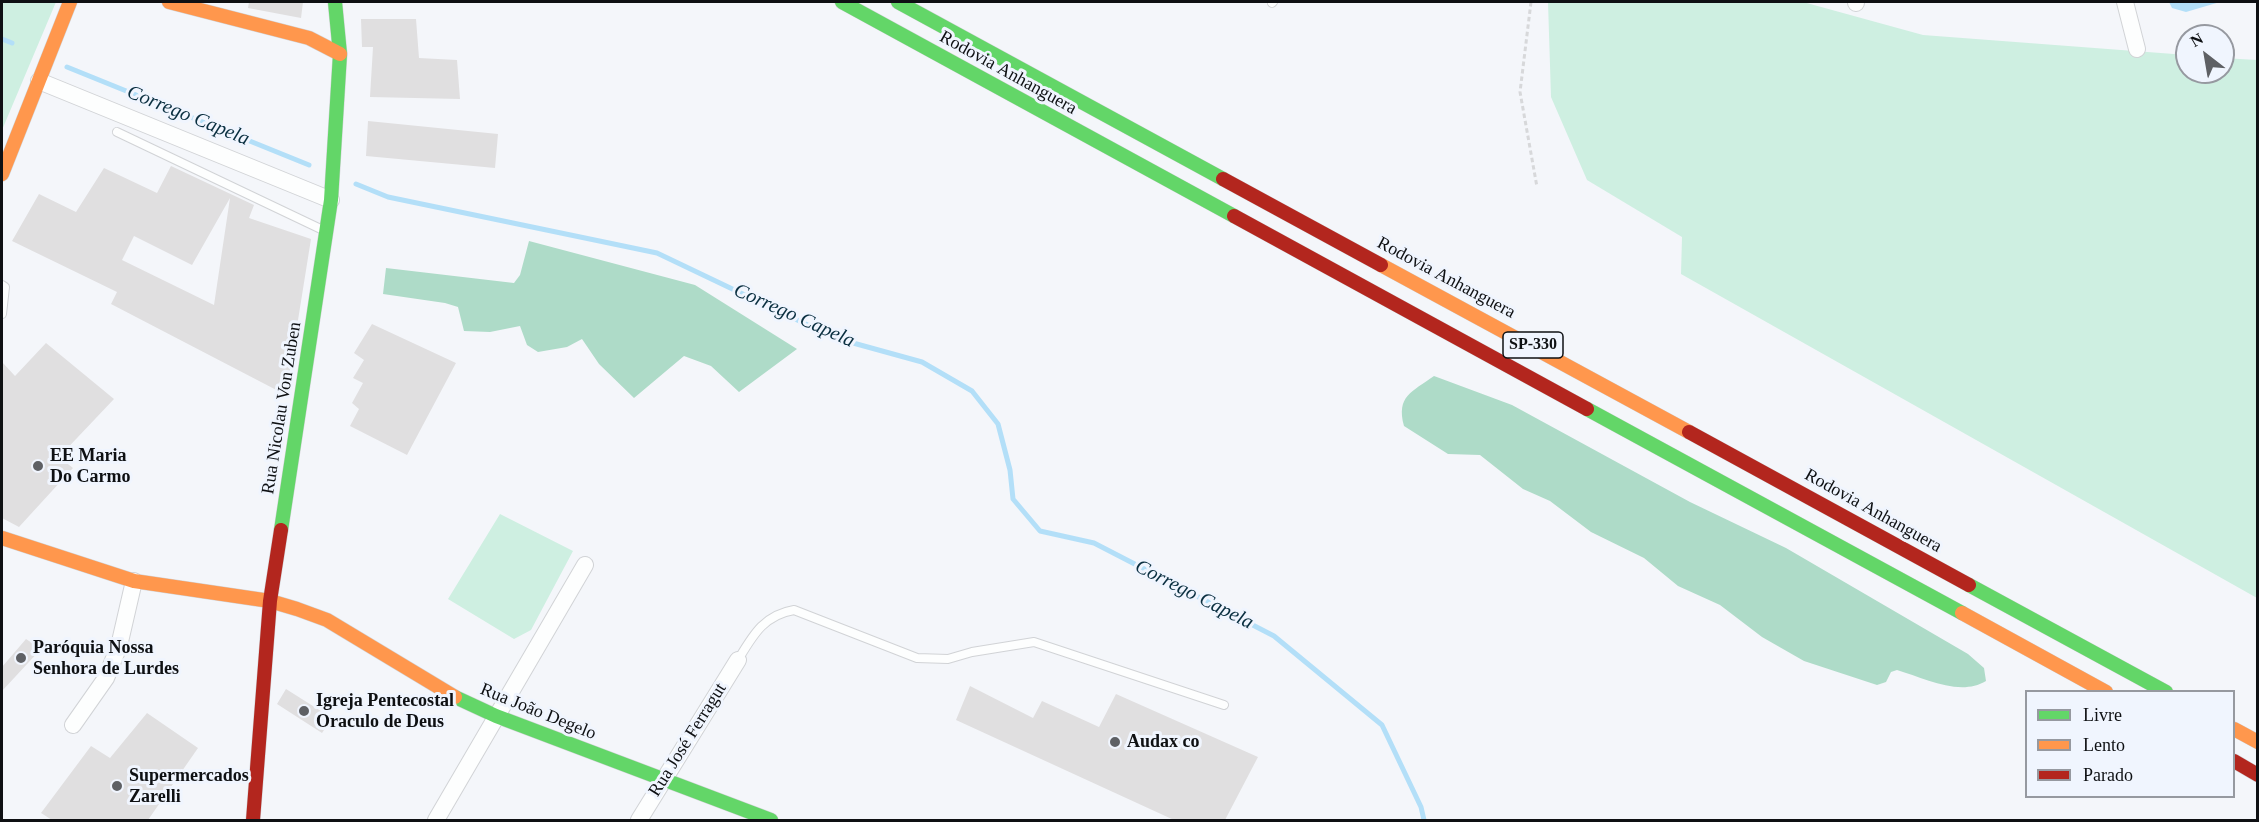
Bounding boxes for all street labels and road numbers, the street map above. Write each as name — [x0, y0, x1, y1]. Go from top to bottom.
street label: Rodovia Anhanguera — [936, 26, 1080, 120]
street label: Rodovia Anhanguera — [1373, 232, 1519, 324]
street label: Rua Nicolau Von Zuben — [258, 320, 306, 496]
road number: SP-330 — [1503, 332, 1563, 358]
street label: Rodovia Anhanguera — [1801, 464, 1945, 558]
street label: Rua João Degelo — [477, 679, 599, 745]
street label: Rua José Ferragut — [644, 679, 732, 801]

